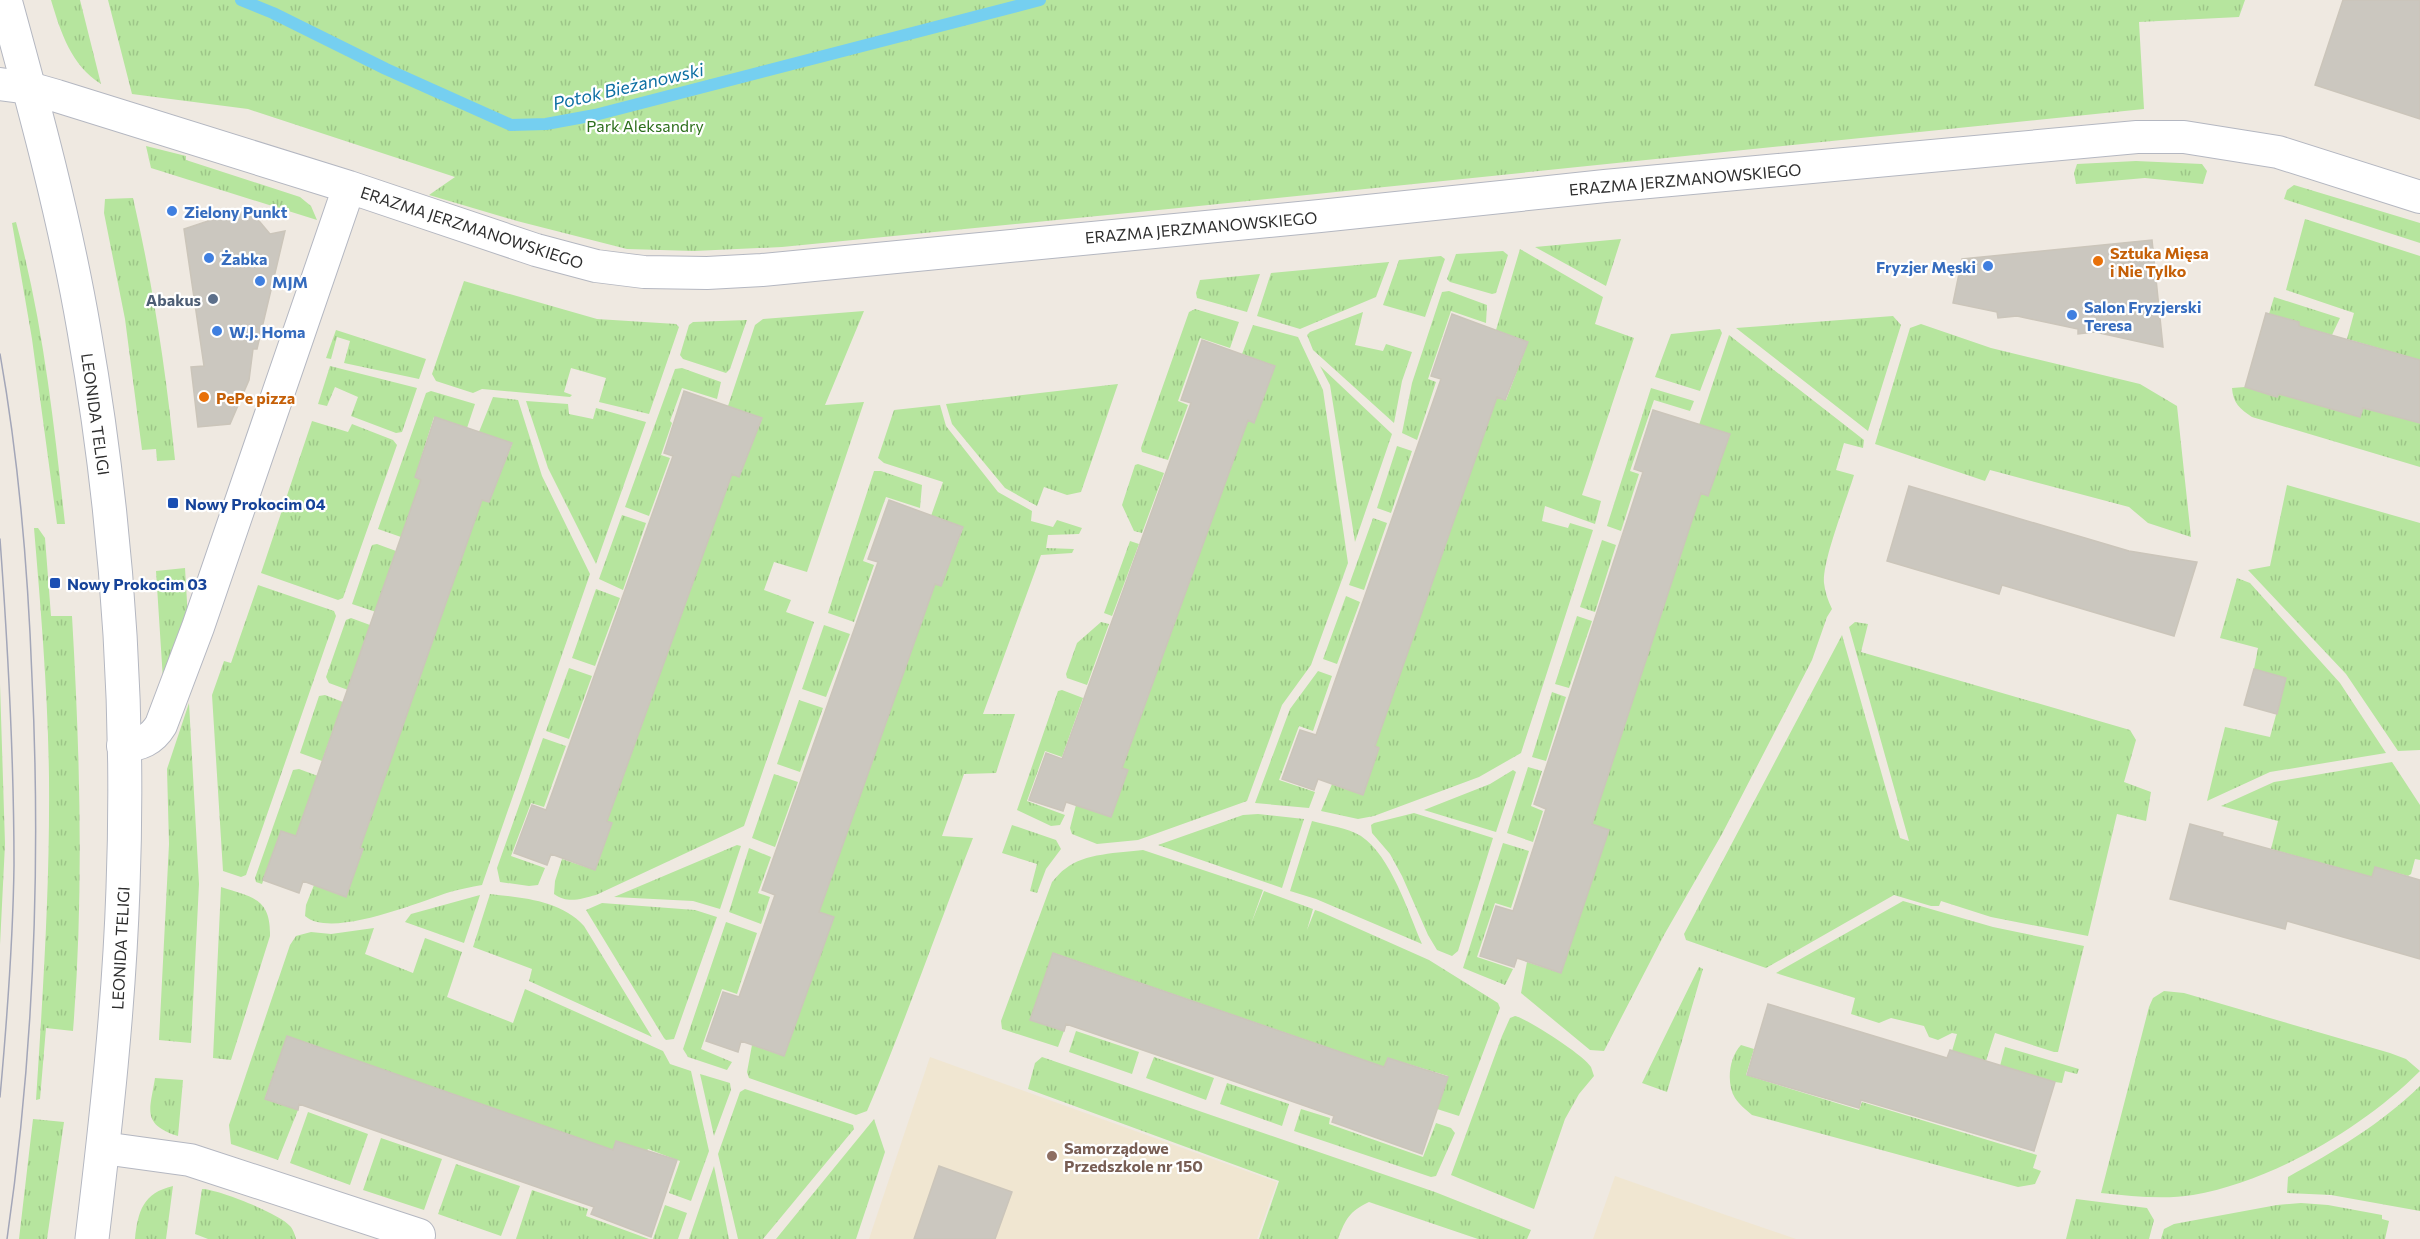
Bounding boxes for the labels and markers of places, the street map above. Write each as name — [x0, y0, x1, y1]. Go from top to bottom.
place label: Zielony Punkt — [184, 202, 288, 221]
marker: Zielony Punkt — [165, 204, 179, 218]
place label: Sztuka Mięsa i Nie Tylko — [2110, 243, 2209, 280]
place label: Żabka — [221, 249, 268, 268]
marker: Żabka — [202, 251, 216, 265]
marker: Sztuka Mięsa i Nie Tylko — [2091, 254, 2105, 268]
place label: Fryzjer Męski — [1876, 257, 1976, 276]
marker: Fryzjer Męski — [1981, 259, 1995, 273]
place label: MJM — [272, 272, 308, 291]
marker: MJM — [253, 274, 267, 288]
place label: Abakus — [146, 290, 201, 309]
marker: Abakus — [206, 292, 220, 306]
place label: Salon Fryzjerski Teresa — [2084, 297, 2201, 334]
marker: Salon Fryzjerski Teresa — [2065, 308, 2079, 322]
place label: W.J. Homa — [229, 322, 305, 341]
marker: W.J. Homa — [210, 324, 224, 338]
place label: PePe pizza — [216, 388, 295, 407]
marker: PePe pizza — [197, 390, 211, 404]
place label: Nowy Prokocim 04 — [185, 494, 326, 513]
marker: Nowy Prokocim 04 — [166, 496, 180, 510]
place label: Nowy Prokocim 03 — [67, 574, 207, 593]
marker: Nowy Prokocim 03 — [48, 576, 62, 590]
place label: Samorządowe Przedszkole nr 150 — [1064, 1138, 1203, 1175]
marker: Samorządowe Przedszkole nr 150 — [1045, 1149, 1059, 1163]

